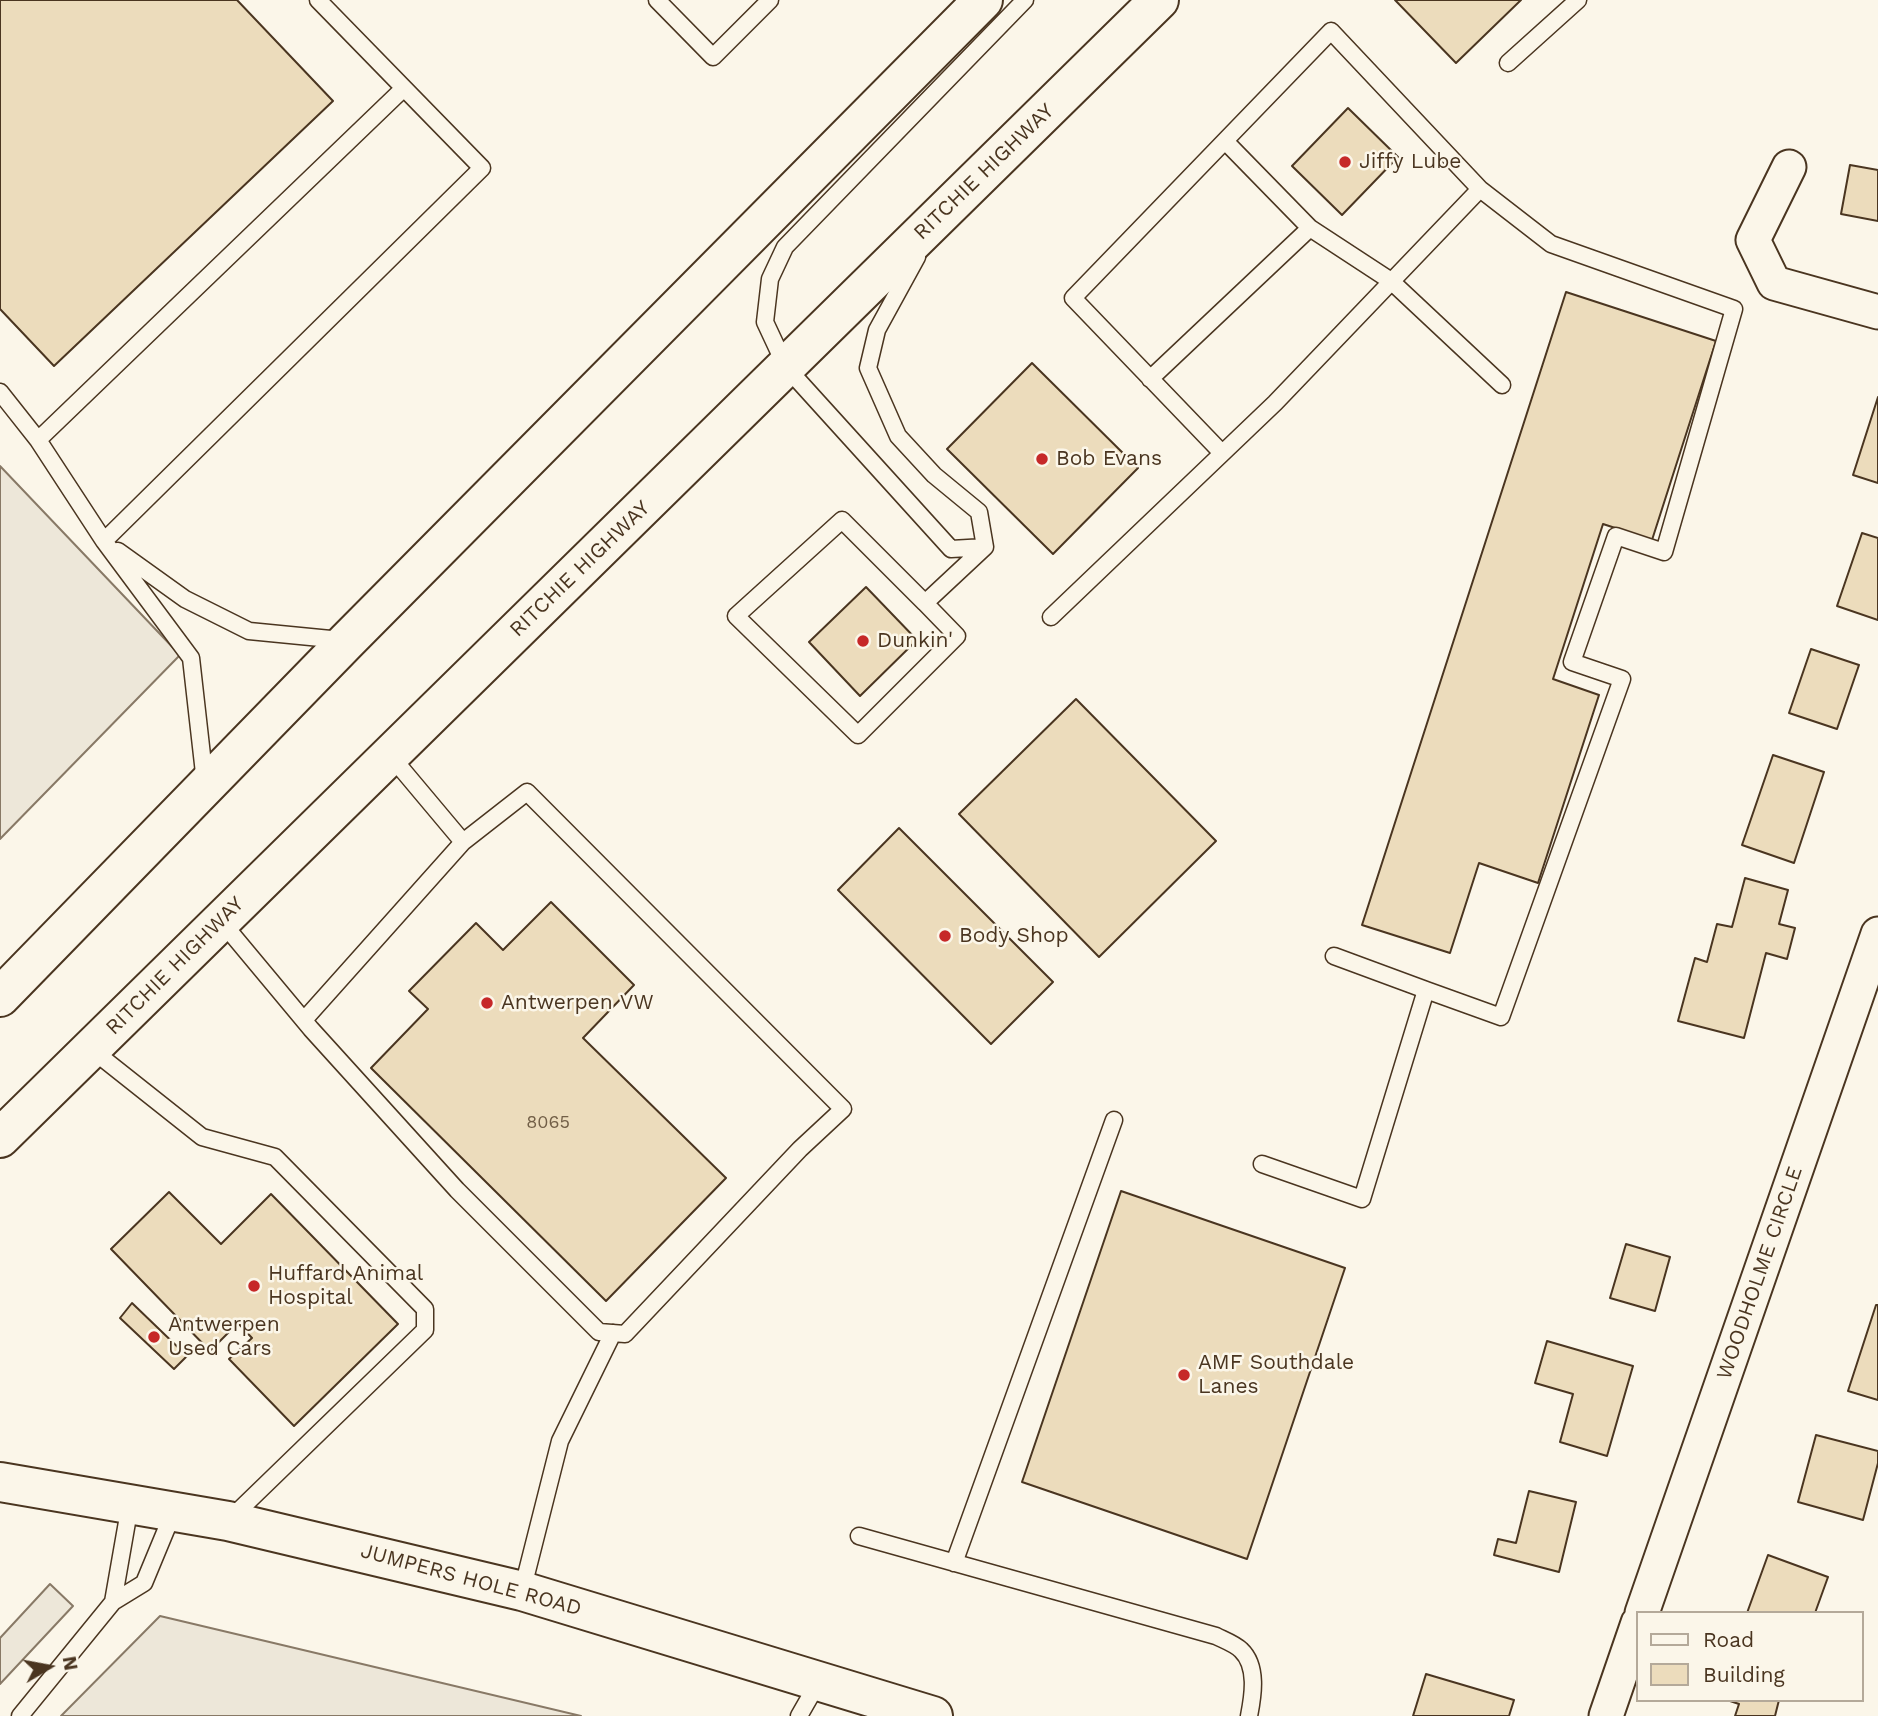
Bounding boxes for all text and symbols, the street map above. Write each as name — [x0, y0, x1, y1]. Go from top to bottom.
street label: RITCHIE HIGHWAY — [909, 99, 1059, 245]
place label: Jiffy Lube — [1359, 149, 1461, 175]
marker: Jiffy Lube — [1337, 154, 1353, 170]
place label: Bob Evans — [1056, 446, 1162, 472]
marker: Bob Evans — [1034, 451, 1050, 467]
street label: RITCHIE HIGHWAY — [505, 496, 655, 642]
place label: Dunkin' — [877, 628, 953, 654]
marker: Dunkin' — [855, 633, 871, 649]
street label: RITCHIE HIGHWAY — [101, 892, 249, 1040]
place label: Body Shop — [959, 923, 1069, 949]
marker: Body Shop — [937, 928, 953, 944]
place label: Antwerpen VW — [501, 990, 654, 1016]
marker: Antwerpen VW — [479, 995, 495, 1011]
house number: 8065 — [526, 1112, 570, 1134]
street label: WOODHOLME CIRCLE — [1712, 1163, 1808, 1383]
place label: Huffard Animal Hospital — [268, 1261, 423, 1311]
marker: Huffard Animal Hospital — [246, 1278, 262, 1294]
place label: Antwerpen Used Cars — [168, 1312, 280, 1362]
marker: Antwerpen Used Cars — [146, 1329, 162, 1345]
place label: AMF Southdale Lanes — [1198, 1350, 1354, 1400]
marker: AMF Southdale Lanes — [1176, 1367, 1192, 1383]
street label: JUMPERS HOLE ROAD — [358, 1538, 584, 1622]
legend — [1636, 1611, 1864, 1702]
text: Road — [1703, 1627, 1754, 1652]
north arrow — [14, 1632, 84, 1702]
text: N — [58, 1654, 83, 1672]
text: Building — [1703, 1662, 1785, 1687]

